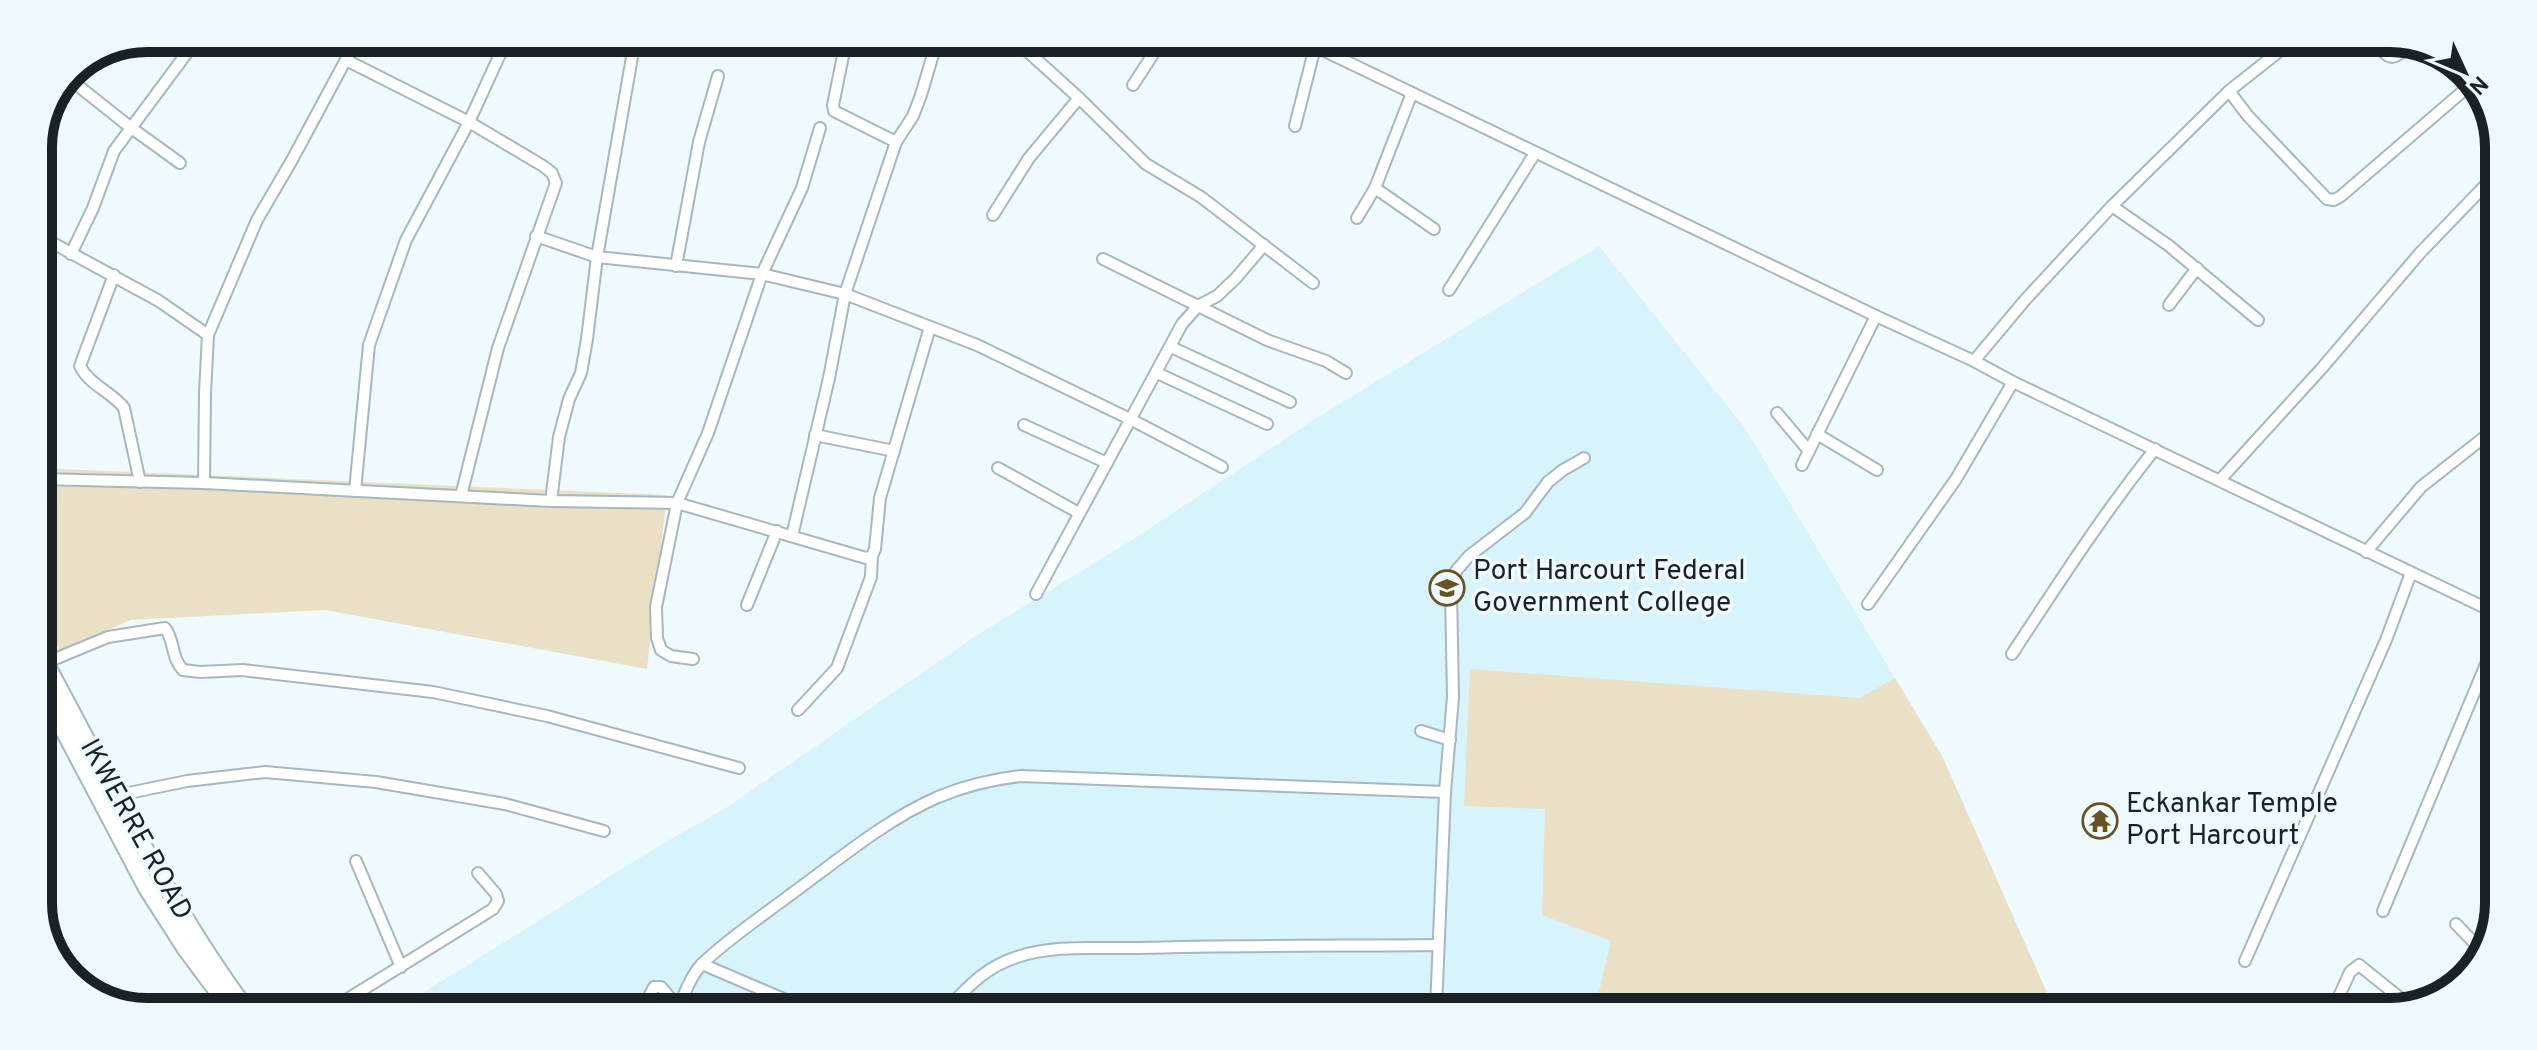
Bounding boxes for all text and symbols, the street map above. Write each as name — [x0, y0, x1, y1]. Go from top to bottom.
north arrow — [2425, 32, 2505, 112]
text: N — [2462, 69, 2493, 99]
place label: Port Harcourt Federal Government College — [1473, 554, 1746, 622]
school or university icon: Port Harcourt Federal Government College — [1428, 569, 1466, 607]
street label: IKWERRE ROAD — [70, 733, 200, 927]
place label: Eckankar Temple Port Harcourt — [2126, 787, 2338, 855]
temple icon: Eckankar Temple Port Harcourt — [2081, 802, 2119, 840]

